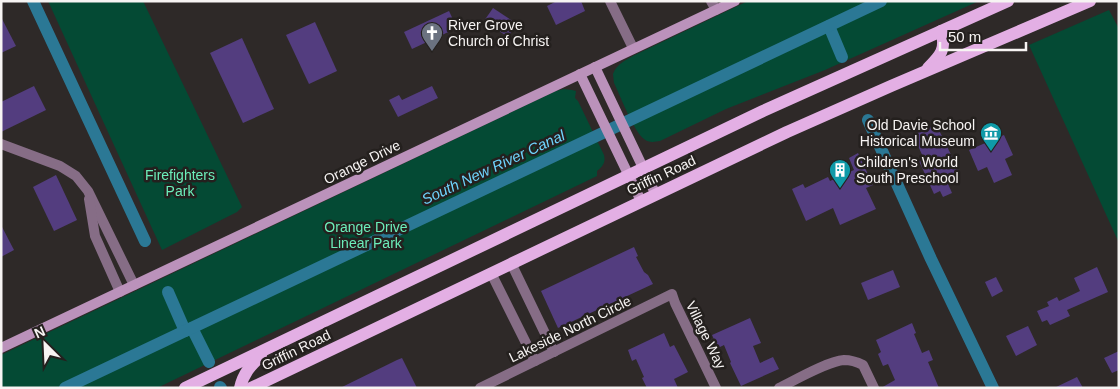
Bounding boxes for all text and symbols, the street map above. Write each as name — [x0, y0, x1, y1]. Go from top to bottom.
place label: River Grove Church of Christ — [448, 17, 549, 49]
scale bar — [940, 20, 1026, 52]
church icon: River Grove Church of Christ — [420, 21, 444, 52]
text: 50 m — [948, 28, 981, 45]
place label: Old Davie School Historical Museum — [860, 117, 975, 149]
museum icon: Old Davie School Historical Museum — [979, 121, 1003, 152]
water label: South New River Canal — [419, 126, 568, 208]
street label: Orange Drive — [321, 136, 403, 187]
street label: Griffin Road — [624, 152, 698, 198]
place label: Children's World South Preschool — [856, 154, 959, 186]
building icon: Children's World South Preschool — [828, 158, 852, 189]
park label: Firefighters Park — [145, 167, 215, 199]
park label: Orange Drive Linear Park — [324, 219, 408, 251]
street label: Lakeside North Circle — [506, 292, 634, 366]
street label: Village Way — [683, 299, 729, 371]
north arrow — [20, 319, 70, 369]
text: N — [32, 323, 48, 341]
street label: Griffin Road — [259, 326, 333, 374]

